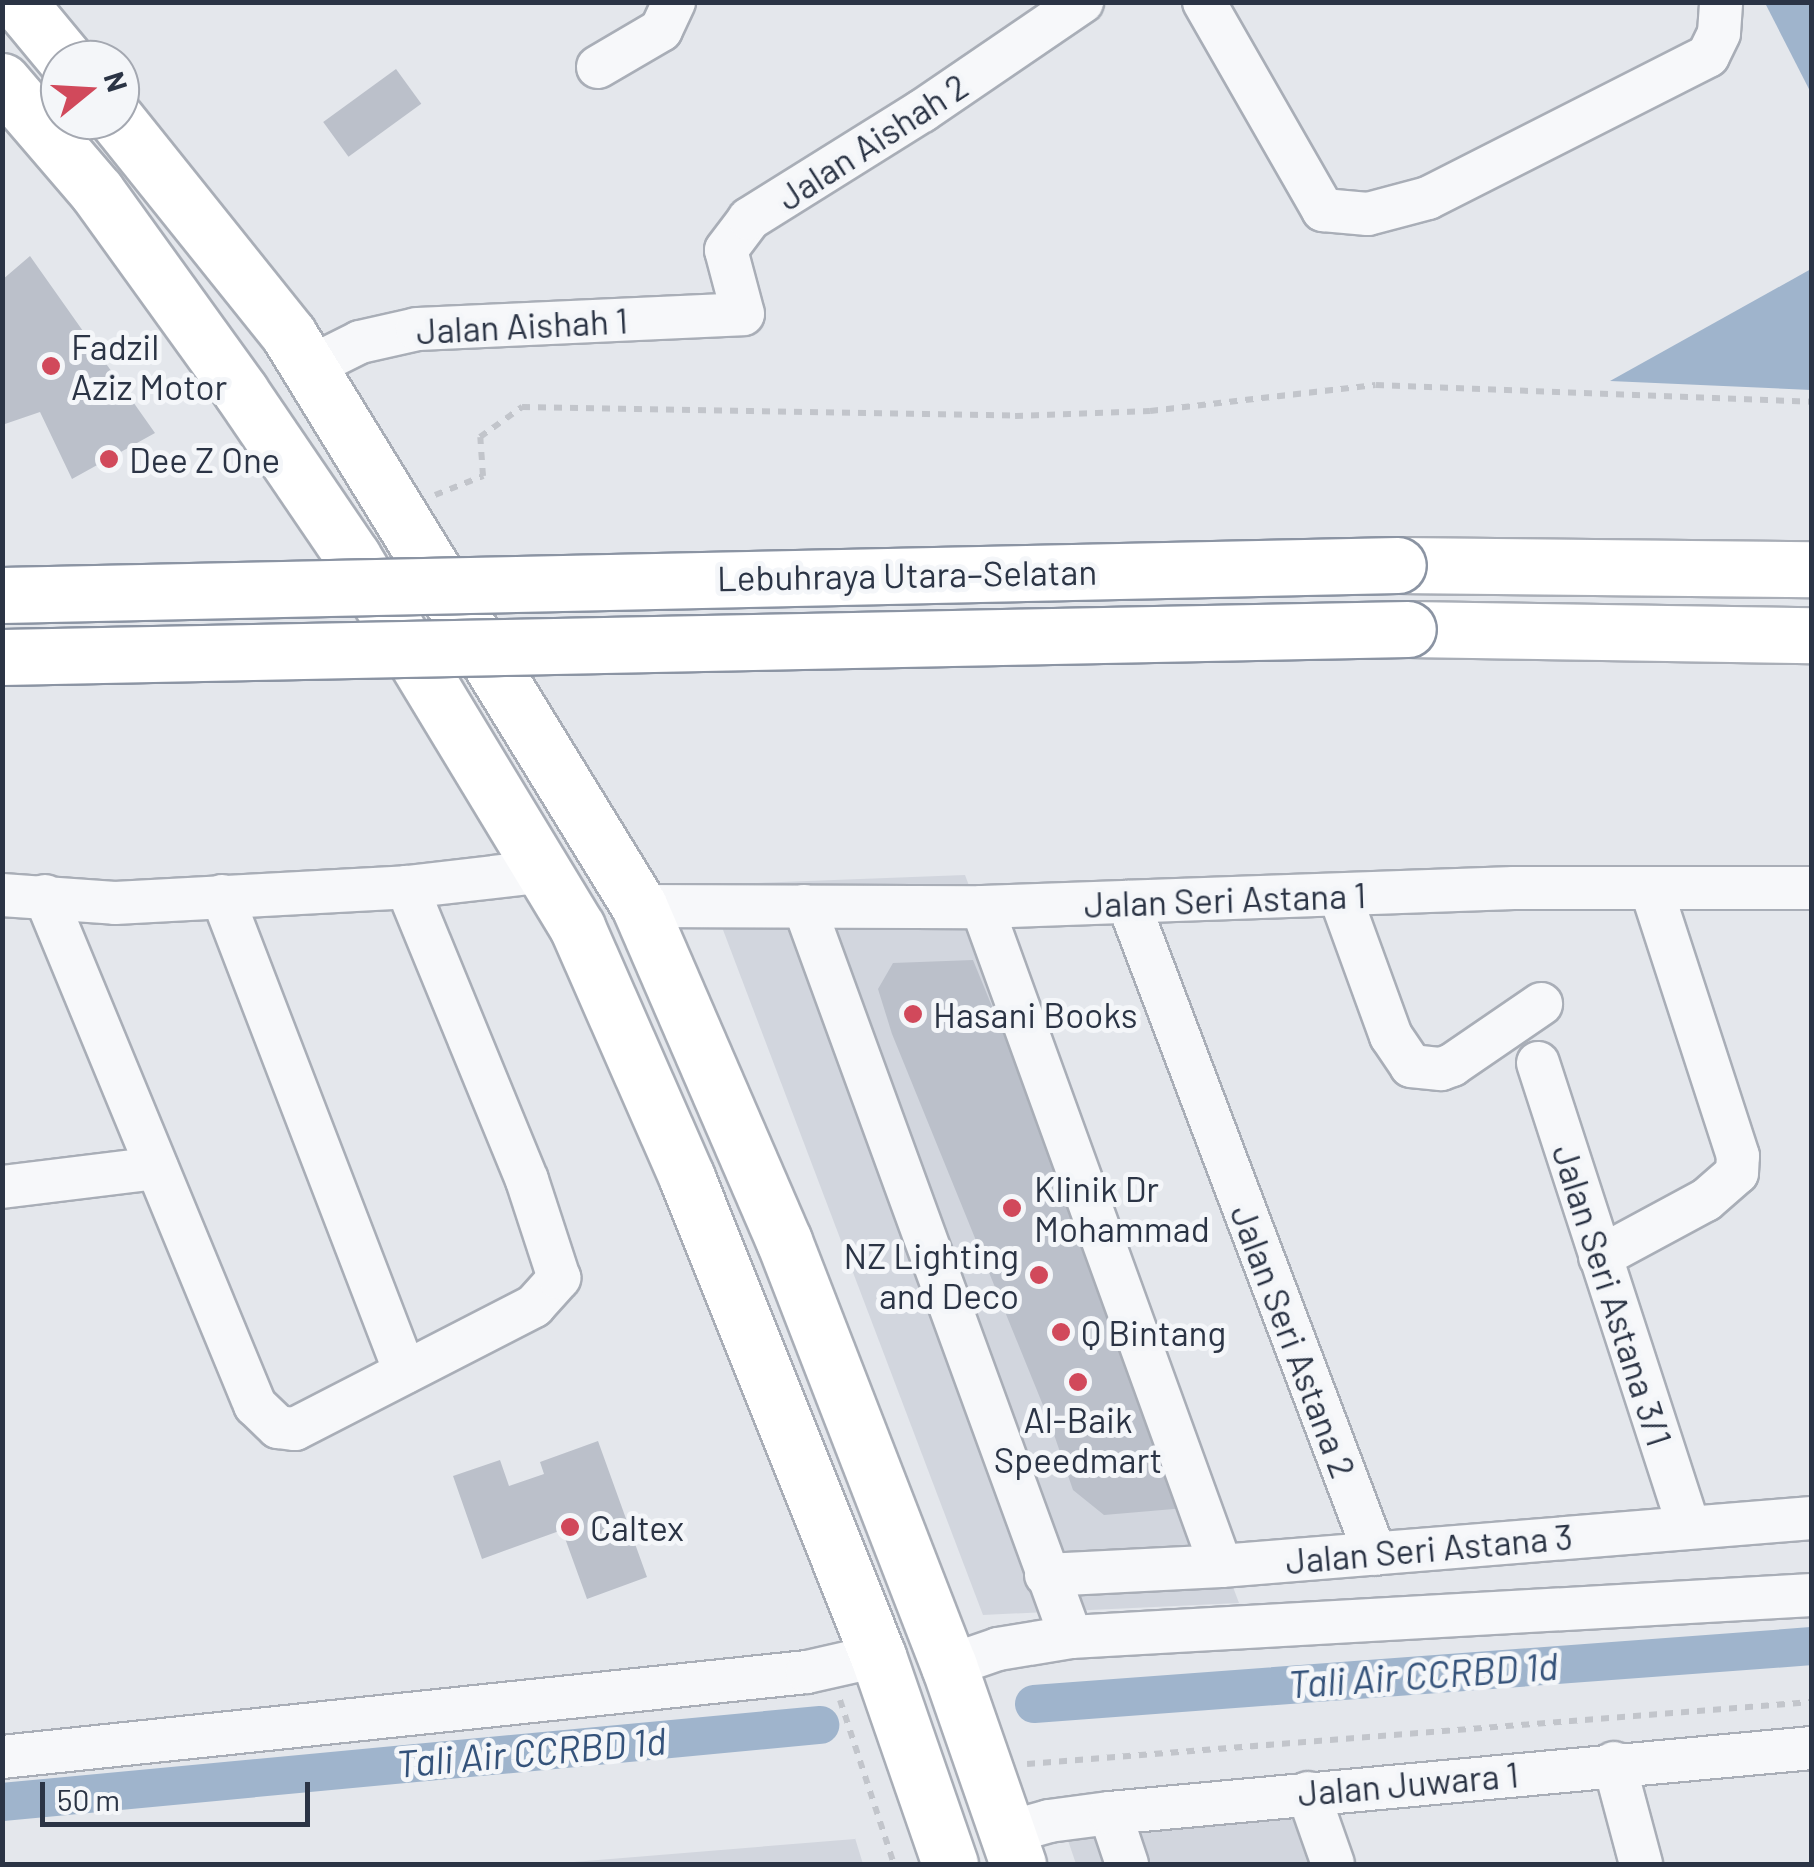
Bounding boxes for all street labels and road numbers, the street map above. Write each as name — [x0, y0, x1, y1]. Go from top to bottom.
street label: Jalan Aishah 2 — [769, 64, 975, 218]
street label: Jalan Aishah 1 — [415, 298, 629, 352]
street label: Lebuhraya Utara–Selatan — [717, 550, 1097, 598]
street label: Jalan Seri Astana 1 — [1083, 873, 1367, 925]
street label: Jalan Seri Astana 3/1 — [1544, 1139, 1682, 1451]
street label: Jalan Seri Astana 2 — [1223, 1199, 1365, 1483]
street label: Jalan Seri Astana 3 — [1284, 1515, 1574, 1581]
street label: Jalan Juwara 1 — [1296, 1752, 1520, 1814]

